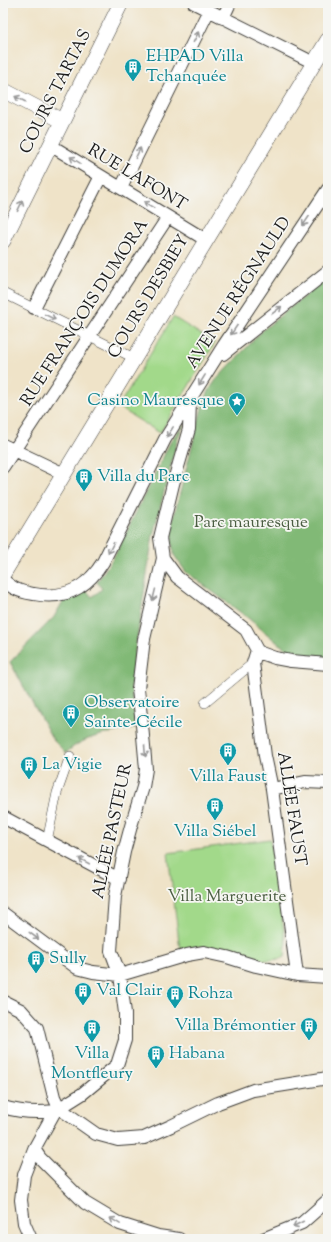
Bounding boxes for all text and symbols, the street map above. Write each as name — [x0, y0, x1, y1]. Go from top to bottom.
street label: COURS TARTAS — [14, 26, 98, 158]
one-way arrow — [193, 31, 200, 43]
place label: EHPAD Villa Tchanquée — [146, 45, 244, 89]
building icon: EHPAD Villa Tchanquée — [123, 57, 143, 82]
one-way arrow — [14, 95, 26, 102]
street label: RUE LAFONT — [83, 139, 191, 217]
one-way arrow — [135, 148, 142, 160]
one-way arrow — [69, 156, 81, 164]
one-way arrow — [17, 201, 24, 213]
one-way arrow — [143, 201, 155, 209]
street label: AVENUE RÉGNAULD — [181, 212, 297, 374]
street label: RUE FRANÇOIS DUMORA — [15, 215, 155, 411]
one-way arrow — [302, 216, 311, 227]
street label: COURS DESBIEY — [103, 231, 195, 363]
one-way arrow — [272, 306, 283, 315]
one-way arrow — [44, 314, 56, 321]
one-way arrow — [230, 324, 238, 335]
one-way arrow — [198, 374, 206, 386]
place label: Casino Mauresque — [87, 389, 224, 413]
place icon: Casino Mauresque — [227, 391, 247, 416]
one-way arrow — [165, 426, 173, 438]
place label: Villa du Parc — [97, 465, 190, 489]
building icon: Villa du Parc — [74, 467, 94, 492]
park label: Parc mauresque — [194, 511, 308, 535]
one-way arrow — [107, 541, 114, 553]
one-way arrow — [150, 589, 157, 602]
place label: Observatoire Sainte-Cécile — [84, 691, 182, 735]
building icon: Observatoire Sainte-Cécile — [61, 703, 81, 728]
building icon: Villa Faust — [218, 741, 238, 766]
one-way arrow — [141, 744, 148, 757]
street label: ALLÉE FAUST — [270, 750, 312, 868]
place label: La Vigie — [42, 753, 102, 777]
building icon: La Vigie — [19, 755, 39, 780]
street label: ALLÉE PASTEUR — [87, 760, 139, 901]
place label: Villa Faust — [189, 765, 267, 789]
building icon: Villa Siébel — [205, 796, 225, 821]
place label: Villa Siébel — [174, 820, 257, 844]
one-way arrow — [78, 856, 90, 864]
park label: Villa Marguerite — [168, 885, 287, 909]
one-way arrow — [29, 932, 40, 941]
place label: Sully — [49, 947, 87, 971]
building icon: Sully — [26, 949, 46, 974]
place label: Val Clair — [96, 979, 163, 1003]
building icon: Val Clair — [73, 981, 93, 1006]
place label: Rohza — [188, 982, 233, 1006]
building icon: Rohza — [165, 984, 185, 1009]
place label: Villa Brémontier — [175, 1014, 297, 1038]
building icon: Villa Brémontier — [299, 1016, 319, 1041]
building icon: Villa Montfleury — [82, 1018, 102, 1043]
place label: Villa Montfleury — [51, 1042, 134, 1086]
place label: Habana — [169, 1042, 225, 1066]
building icon: Habana — [146, 1044, 166, 1069]
one-way arrow — [110, 1217, 121, 1225]
one-way arrow — [292, 1221, 304, 1228]

